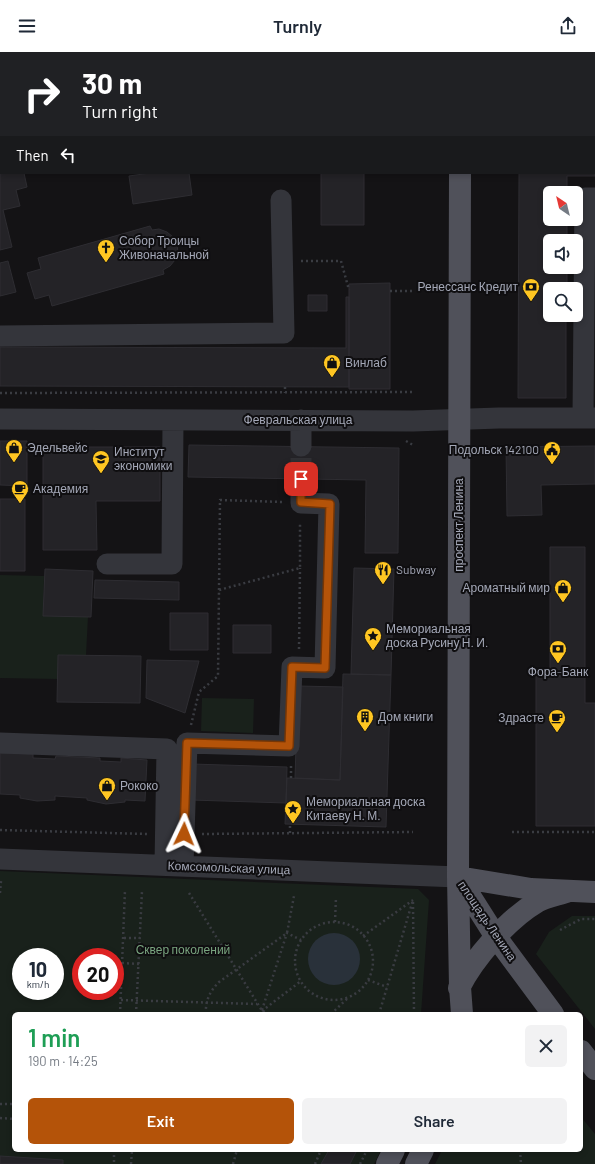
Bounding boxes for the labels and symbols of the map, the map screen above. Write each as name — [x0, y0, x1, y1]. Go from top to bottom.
north arrow — [543, 186, 583, 226]
place label: Собор Троицы Живоначальной — [119, 233, 209, 261]
church icon: Собор Троицы Живоначальной — [96, 238, 116, 263]
bank icon: Ренессанс Кредит — [521, 277, 541, 302]
place label: Ренессанс Кредит — [418, 279, 518, 294]
shop icon: Винлаб — [322, 353, 342, 378]
place label: Винлаб — [345, 355, 387, 369]
street label: Февральская улица — [244, 412, 353, 427]
shop icon: Эдельвейс — [4, 438, 24, 463]
place label: Эдельвейс — [27, 440, 87, 455]
public building icon: Подольск 142100 — [542, 440, 562, 465]
place label: Подольск 142100 — [449, 442, 539, 457]
place label: Институт экономики — [114, 444, 172, 472]
school or university icon: Институт экономики — [91, 449, 111, 474]
pin — [284, 462, 318, 496]
street label: проспект Ленина — [451, 478, 466, 572]
cafe icon: Академия — [10, 479, 30, 504]
place label: Академия — [33, 481, 88, 496]
restaurant icon: Subway — [373, 560, 393, 585]
place label: Subway — [396, 562, 436, 576]
shop icon: Ароматный мир — [553, 578, 573, 603]
place label: Ароматный мир — [463, 580, 550, 595]
place label: Мемориальная доска Русину Н. И. — [386, 621, 488, 650]
place icon: Мемориальная доска Русину Н. И. — [363, 626, 383, 651]
bank icon: Фора-Банк — [548, 639, 568, 664]
place label: Фора-Банк — [528, 664, 589, 679]
building icon: Дом книги — [355, 707, 375, 732]
cafe icon: Здрасте — [547, 708, 567, 733]
place label: Дом книги — [378, 709, 433, 724]
place label: Здрасте — [498, 710, 544, 725]
shop icon: Рококо — [97, 776, 117, 801]
place label: Рококо — [120, 778, 159, 792]
place label: Мемориальная доска Китаеву Н. М. — [306, 794, 425, 823]
place icon: Мемориальная доска Китаеву Н. М. — [283, 799, 303, 824]
position arrow — [163, 813, 205, 855]
street label: Комсомольская улица — [167, 858, 291, 877]
street label: площадь Ленина — [455, 878, 520, 964]
park label: Сквер поколений — [136, 942, 230, 957]
speed limit sign: 20 — [72, 948, 124, 1000]

